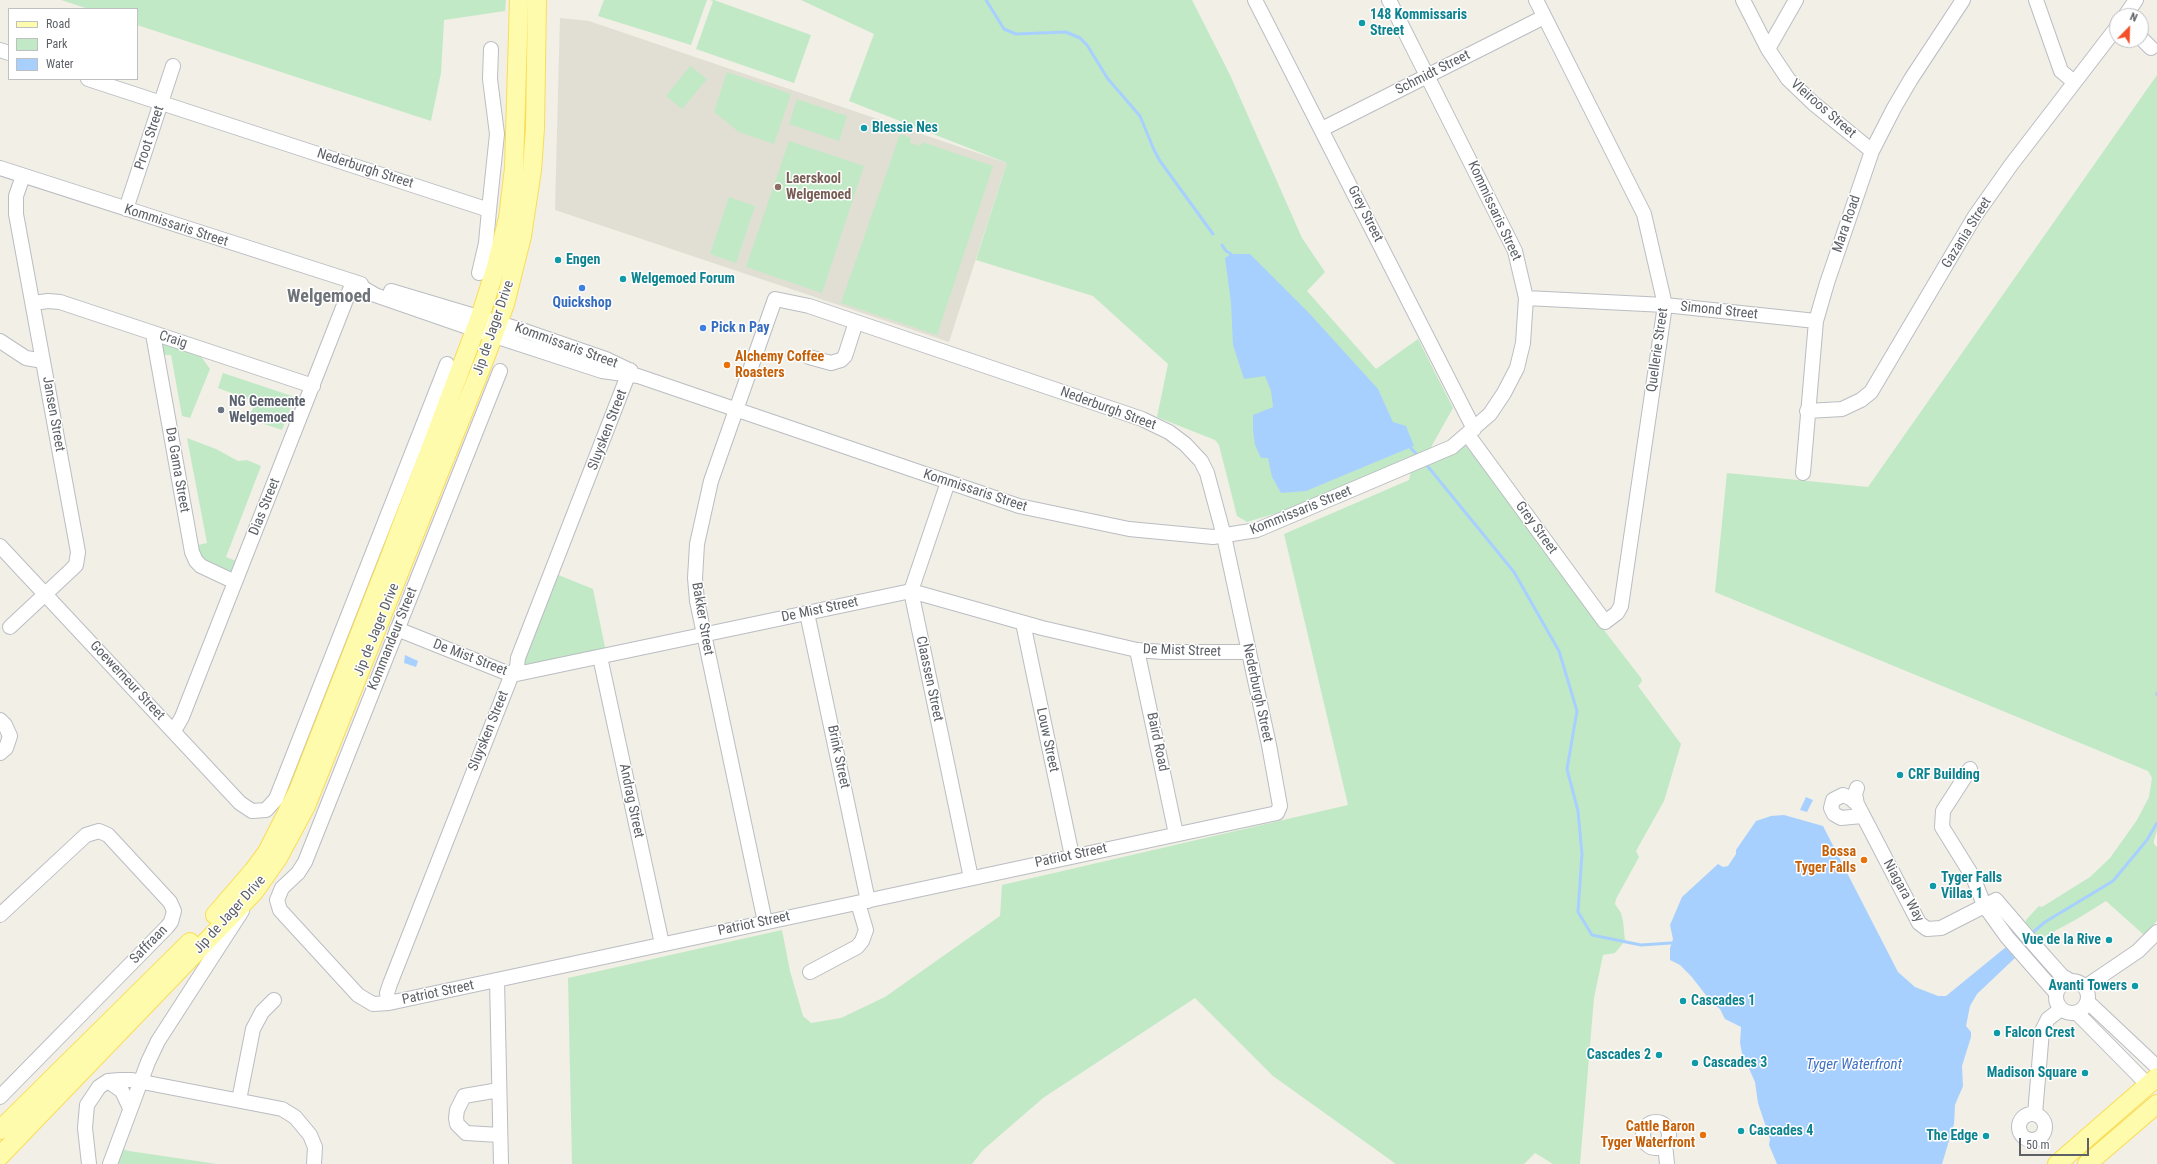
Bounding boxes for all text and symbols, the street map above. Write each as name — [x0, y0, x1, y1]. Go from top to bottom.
place label: 148 Kommissaris Street — [1370, 7, 1467, 40]
legend — [8, 8, 138, 80]
north arrow — [2109, 8, 2149, 48]
text: N — [2128, 10, 2139, 25]
text: Road — [46, 17, 70, 31]
marker: 148 Kommissaris Street — [1357, 18, 1367, 28]
text: Park — [46, 37, 67, 51]
street label: Schmidt Street — [1393, 47, 1473, 99]
text: Water — [46, 57, 74, 71]
street label: Vleiroos Street — [1787, 76, 1859, 142]
street label: Proot Street — [132, 104, 168, 172]
place label: Blessie Nes — [872, 120, 938, 136]
marker: Blessie Nes — [859, 123, 869, 133]
street label: Nederburgh Street — [315, 145, 415, 193]
street label: Kommissaris Street — [1464, 158, 1524, 264]
place label: Laerskool Welgemoed — [786, 171, 851, 204]
marker: Laerskool Welgemoed — [773, 182, 783, 192]
street label: Grey Street — [1344, 183, 1386, 245]
street label: Mara Road — [1829, 193, 1865, 255]
street label: Gazania Street — [1939, 194, 1995, 272]
street label: Kommissaris Street — [122, 201, 230, 251]
place label: Engen — [566, 252, 600, 268]
marker: Engen — [553, 255, 563, 265]
place label: Welgemoed Forum — [631, 271, 735, 287]
marker: Welgemoed Forum — [618, 274, 628, 284]
street label: Jip de Jager Drive — [470, 278, 518, 378]
marker: Quickshop — [577, 283, 587, 293]
district label: Welgemoed — [287, 286, 371, 308]
place label: Quickshop — [552, 295, 612, 311]
street label: Simond Street — [1679, 299, 1759, 323]
street label: Quellerie Street — [1644, 307, 1672, 393]
street label: Kommissaris Street — [512, 320, 620, 372]
place label: Pick n Pay — [711, 320, 770, 336]
marker: Pick n Pay — [698, 323, 708, 333]
street label: Craig — [157, 328, 189, 352]
place label: Alchemy Coffee Roasters — [735, 349, 824, 382]
marker: Alchemy Coffee Roasters — [722, 360, 732, 370]
street label: Jansen Street — [38, 375, 68, 453]
street label: Nederburgh Street — [1058, 384, 1158, 434]
street label: Sluysken Street — [585, 387, 631, 473]
place label: NG Gemeente Welgemoed — [229, 394, 306, 426]
marker: NG Gemeente Welgemoed — [216, 405, 226, 415]
street label: Da Gama Street — [161, 426, 193, 514]
street label: Kommissaris Street — [921, 466, 1029, 516]
street label: Dias Street — [246, 476, 284, 538]
street label: Kommissaris Street — [1248, 483, 1354, 539]
street label: Grey Street — [1511, 498, 1561, 558]
street label: Jip de Jager Drive — [351, 581, 403, 679]
street label: Bakker Street — [687, 581, 717, 657]
street label: Kommandeur Street — [365, 585, 421, 693]
street label: De Mist Street — [780, 594, 860, 626]
street label: Claassen Street — [912, 635, 946, 723]
street label: De Mist Street — [431, 636, 509, 680]
street label: Goewerneur Street — [86, 638, 168, 724]
street label: De Mist Street — [1143, 641, 1221, 661]
street label: Nederburgh Street — [1238, 642, 1276, 744]
street label: Sluysken Street — [465, 688, 513, 774]
street label: Louw Street — [1032, 706, 1062, 774]
street label: Baird Road — [1143, 711, 1171, 773]
street label: Brink Street — [823, 724, 853, 790]
street label: Andrag Street — [615, 762, 647, 840]
place label: CRF Building — [1908, 767, 1980, 783]
marker: CRF Building — [1895, 770, 1905, 780]
street label: Patriot Street — [1033, 840, 1109, 872]
place label: Bossa Tyger Falls — [1795, 844, 1856, 876]
marker: Bossa Tyger Falls — [1859, 855, 1869, 865]
street label: Niagara Way — [1879, 857, 1927, 925]
place label: Tyger Falls Villas 1 — [1941, 870, 2002, 902]
street label: Jip de Jager Drive — [191, 873, 269, 957]
marker: Tyger Falls Villas 1 — [1928, 881, 1938, 891]
street label: Patriot Street — [716, 908, 792, 940]
street label: Saffraan — [127, 922, 171, 968]
place label: Vue de la Rive — [2022, 932, 2101, 948]
marker: Vue de la Rive — [2104, 935, 2114, 945]
street label: Patriot Street — [400, 977, 476, 1009]
place label: Avanti Towers — [2049, 978, 2127, 994]
marker: Avanti Towers — [2130, 981, 2140, 991]
place label: Cascades 1 — [1691, 993, 1755, 1009]
marker: Cascades 1 — [1678, 996, 1688, 1006]
place label: Falcon Crest — [2005, 1025, 2075, 1041]
marker: Falcon Crest — [1992, 1028, 2002, 1038]
place label: Cascades 2 — [1587, 1047, 1651, 1063]
marker: Cascades 2 — [1654, 1050, 1664, 1060]
place label: Cascades 3 — [1703, 1055, 1767, 1071]
water label: Tyger Waterfront — [1806, 1056, 1902, 1074]
marker: Cascades 3 — [1690, 1058, 1700, 1068]
place label: Madison Square — [1987, 1065, 2077, 1081]
marker: Madison Square — [2080, 1068, 2090, 1078]
place label: Cattle Baron Tyger Waterfront — [1600, 1119, 1695, 1152]
place label: Cascades 4 — [1749, 1123, 1813, 1139]
marker: Cascades 4 — [1736, 1126, 1746, 1136]
place label: The Edge — [1926, 1128, 1978, 1144]
marker: Cattle Baron Tyger Waterfront — [1698, 1130, 1708, 1140]
scale bar — [2021, 1130, 2091, 1156]
marker: The Edge — [1981, 1131, 1991, 1141]
text: 50 m — [2026, 1138, 2050, 1152]

